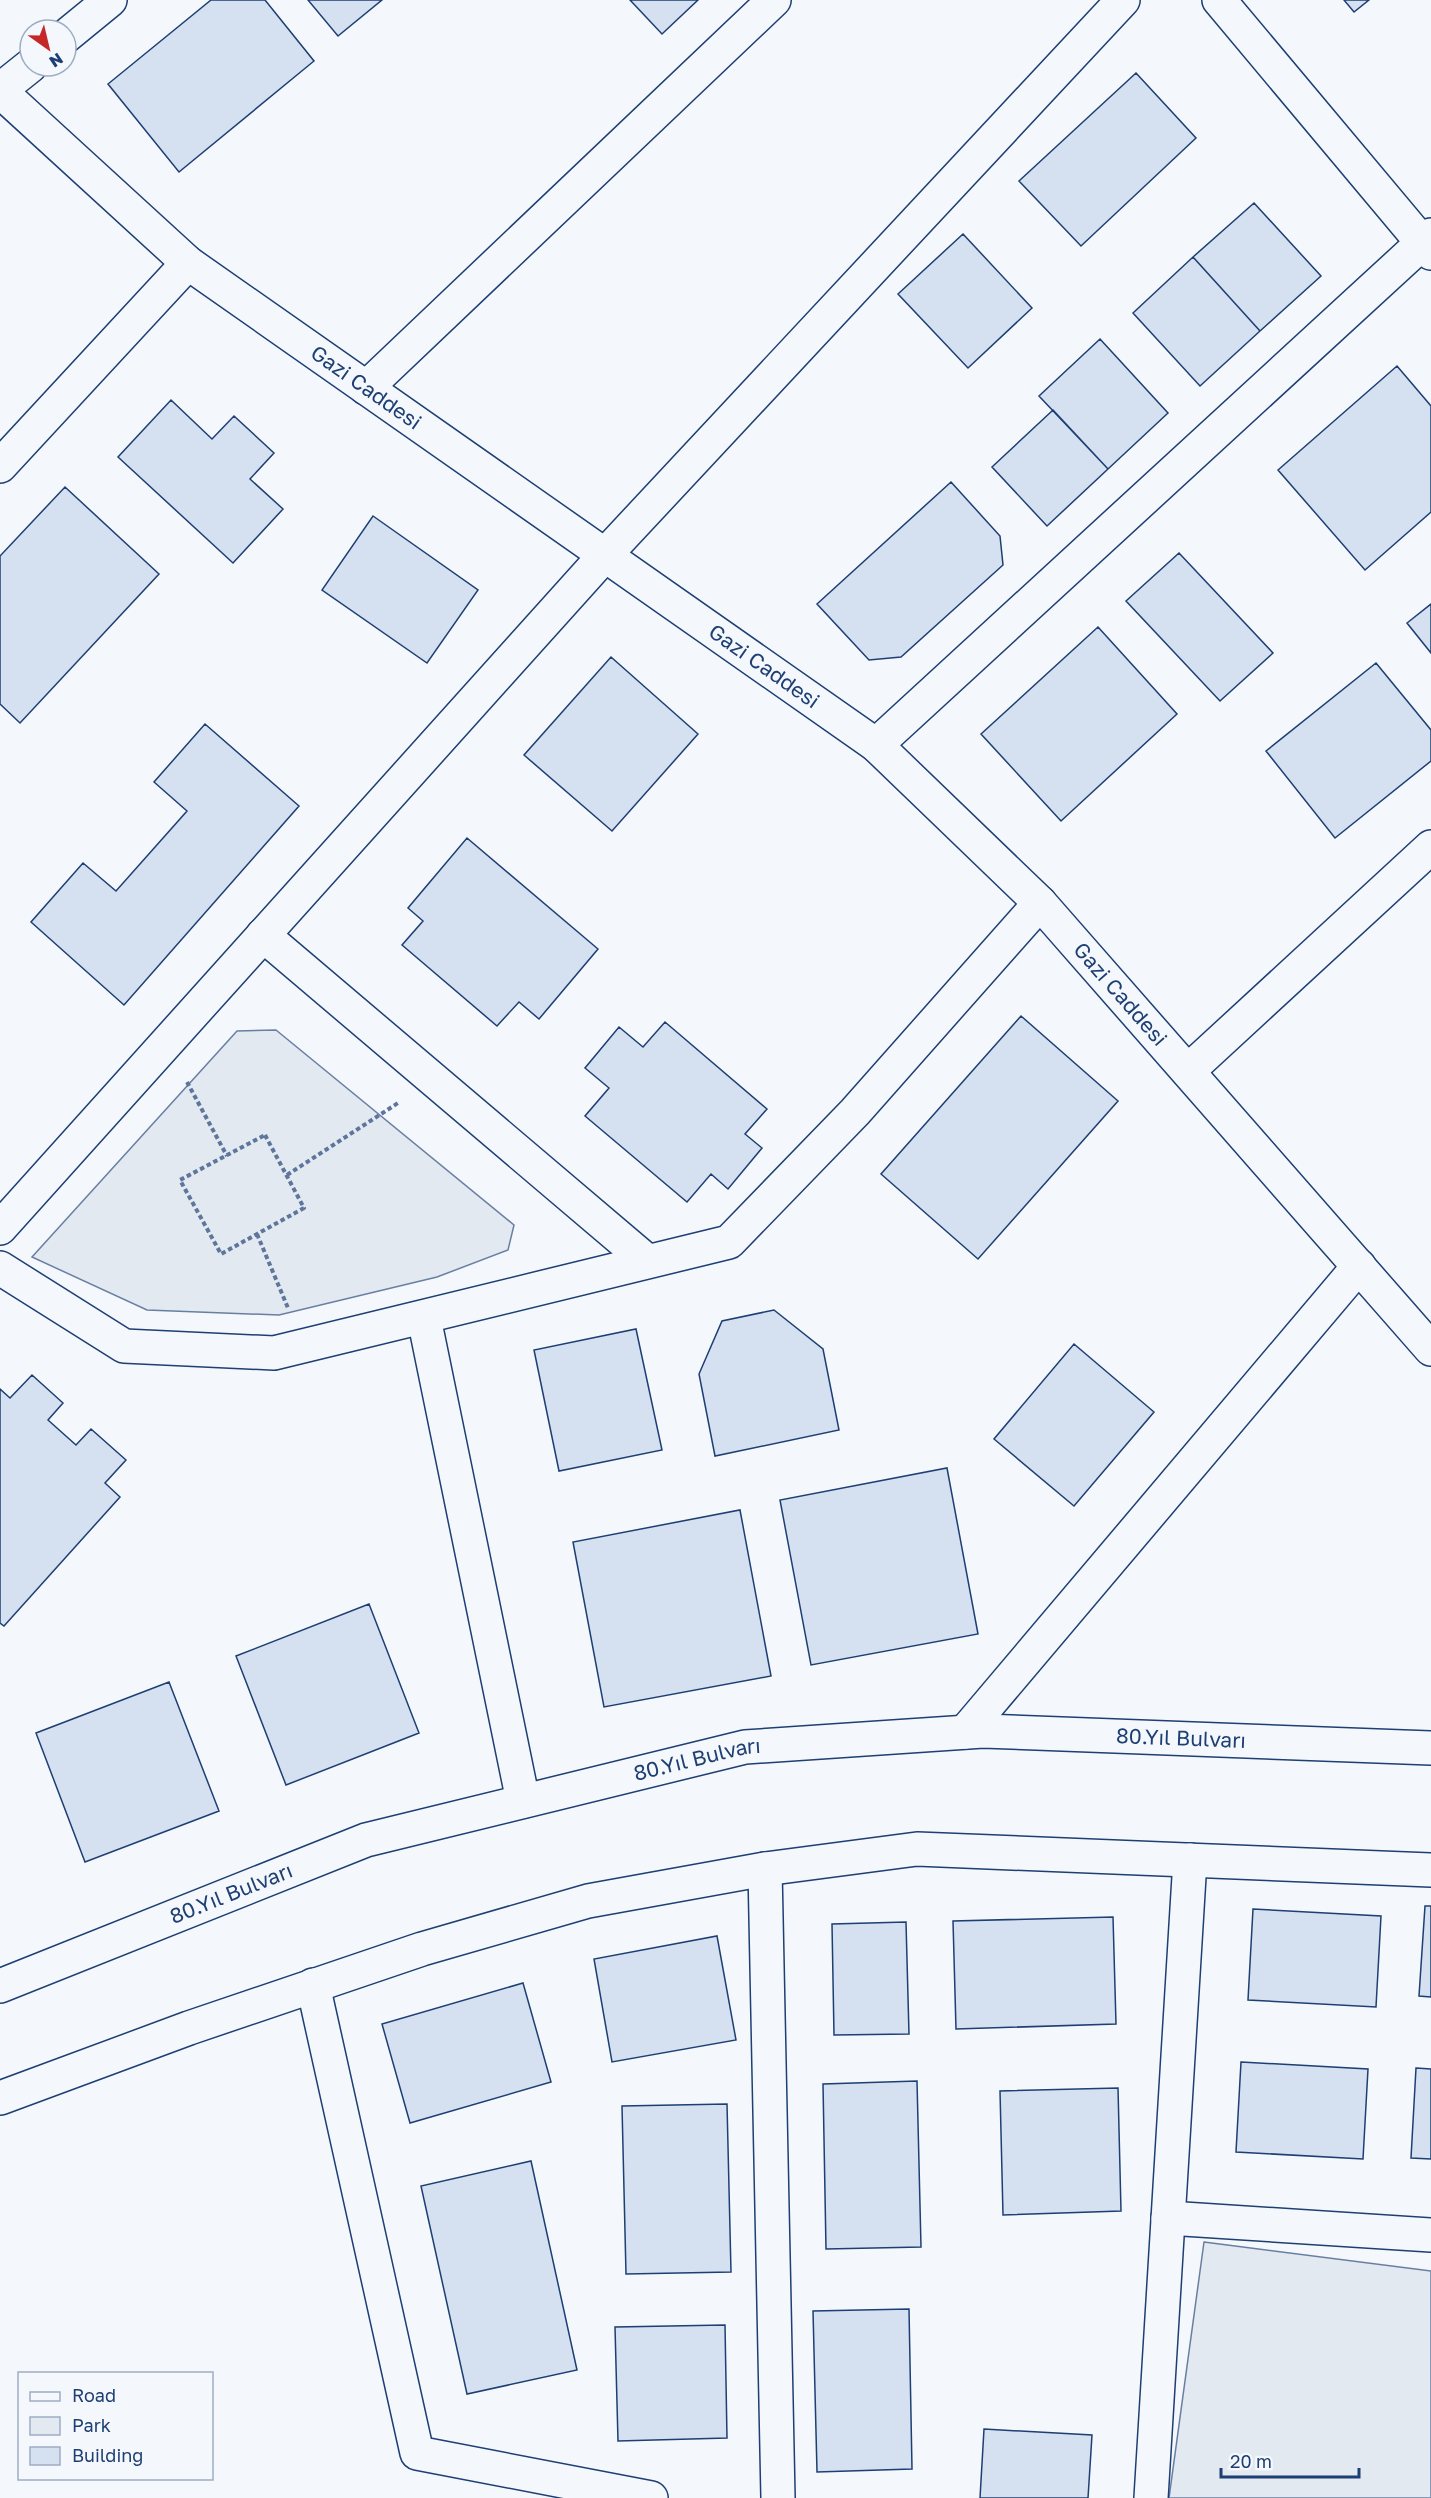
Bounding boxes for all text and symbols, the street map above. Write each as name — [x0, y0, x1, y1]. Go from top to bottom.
north arrow — [18, 18, 78, 78]
text: N — [46, 49, 67, 72]
street label: Gazi Caddesi — [306, 339, 427, 435]
street label: Gazi Caddesi — [704, 618, 825, 713]
street label: Gazi Caddesi — [1068, 936, 1173, 1051]
street label: 80.Yıl Bulvarı — [1116, 1722, 1247, 1753]
street label: 80.Yıl Bulvarı — [631, 1732, 762, 1786]
street label: 80.Yıl Bulvarı — [166, 1857, 296, 1929]
legend — [18, 2372, 213, 2480]
text: Road — [72, 2384, 116, 2406]
text: Park — [72, 2414, 111, 2436]
scale bar — [1221, 2441, 1359, 2479]
text: Building — [72, 2444, 143, 2466]
text: 20 m — [1230, 2450, 1272, 2472]

